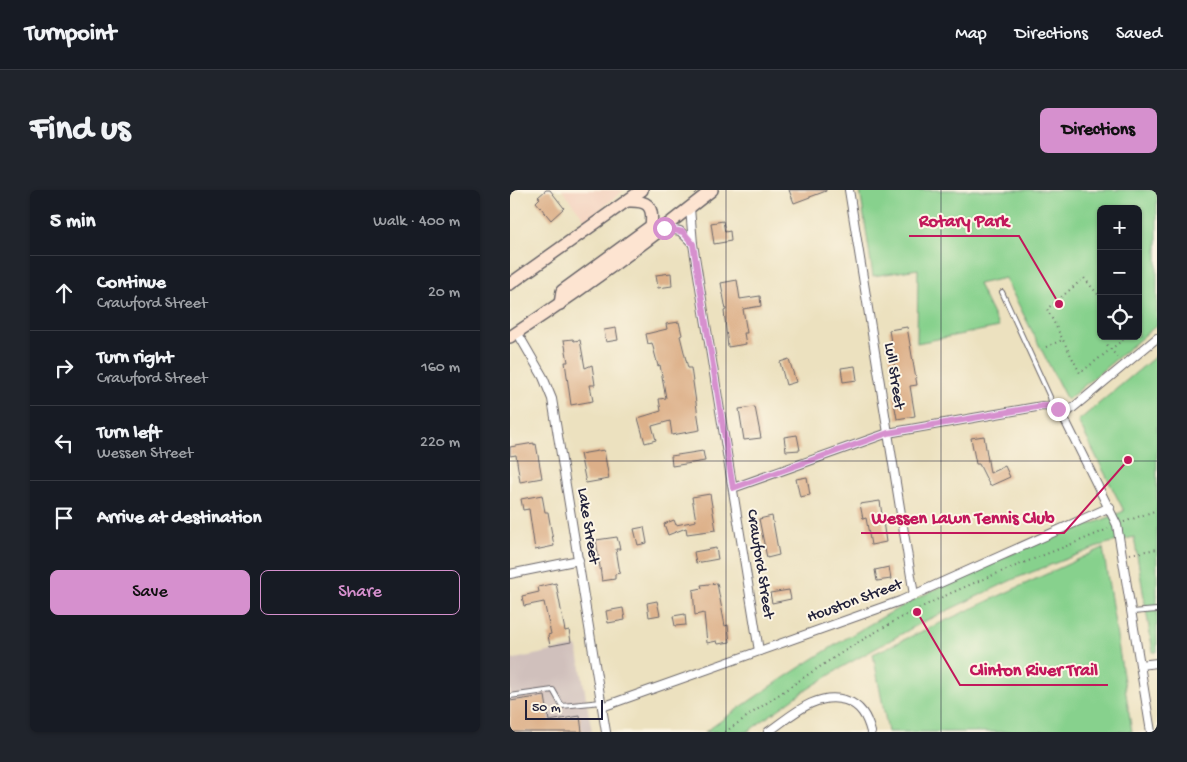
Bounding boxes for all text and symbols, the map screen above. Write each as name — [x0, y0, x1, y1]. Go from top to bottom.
text: Turnpoint — [25, 20, 116, 49]
text: Map — [955, 24, 987, 45]
text: Directions — [1015, 24, 1088, 45]
text: Saved — [1116, 24, 1162, 45]
button: Directions — [1040, 108, 1157, 153]
text: Find us — [30, 110, 130, 151]
callout: Rotary Park — [909, 203, 1019, 236]
map controls — [1097, 205, 1142, 340]
button: + — [1097, 205, 1142, 250]
text: 5 min — [50, 210, 95, 235]
text: Rotary Park — [918, 212, 1011, 233]
text: Walk · 400 m — [373, 213, 460, 232]
route start — [653, 217, 676, 240]
button: − — [1097, 250, 1142, 295]
text: Continue — [97, 272, 166, 295]
icon: ahead — [50, 279, 78, 307]
text: 20 m — [428, 284, 460, 303]
text: Crawford Street — [97, 295, 207, 314]
button: locate — [1097, 295, 1142, 340]
street label: Lull Street — [878, 341, 908, 412]
text: Turn right — [97, 347, 173, 370]
icon: right — [50, 354, 78, 382]
text: 160 m — [421, 359, 460, 378]
text: Crawford Street — [97, 370, 207, 389]
route end — [1047, 398, 1070, 421]
text: Turn left — [97, 422, 161, 445]
icon: left — [50, 429, 78, 457]
text: 220 m — [420, 434, 460, 453]
text: Wessen Street — [97, 445, 193, 464]
street label: Lake Street — [572, 487, 603, 567]
callout: Wessen Lawn Tennis Club — [861, 500, 1064, 533]
icon: arrive — [50, 504, 78, 532]
text: Arrive at destination — [97, 507, 261, 530]
street label: Crawford Street — [741, 508, 777, 621]
text: Wessen Lawn Tennis Club — [870, 509, 1055, 530]
button: Save — [50, 570, 250, 615]
button: Share — [260, 570, 460, 615]
street label: Houston Street — [805, 576, 906, 628]
callout: Clinton River Trail — [960, 652, 1108, 685]
text: Clinton River Trail — [969, 661, 1098, 682]
scale bar — [525, 697, 602, 720]
text: 50 m — [532, 700, 561, 717]

